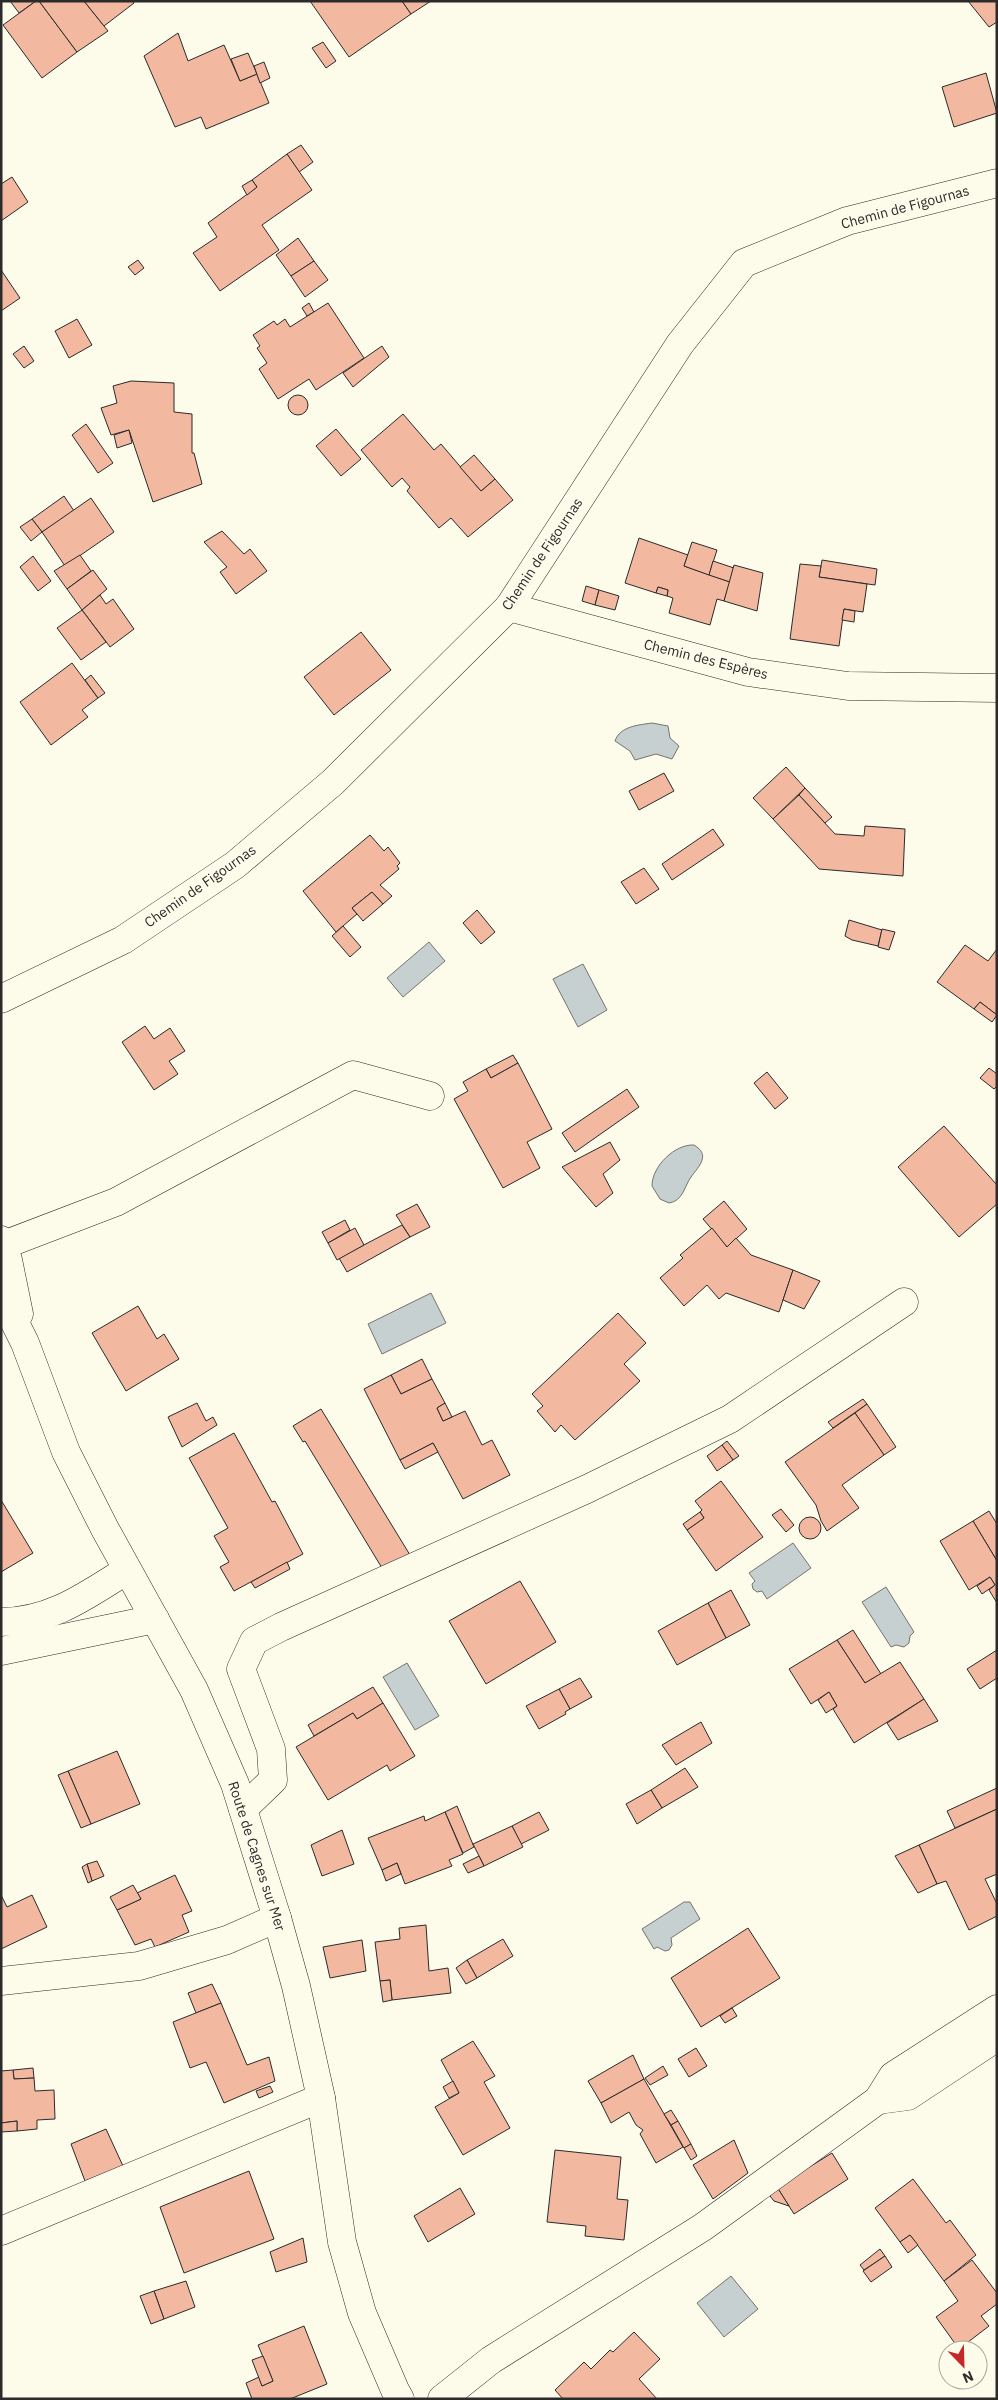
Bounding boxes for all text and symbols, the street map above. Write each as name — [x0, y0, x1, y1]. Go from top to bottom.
street label: Chemin de Figournas — [839, 181, 971, 233]
street label: Chemin de Figournas — [498, 494, 587, 614]
street label: Chemin des Espères — [642, 635, 770, 683]
street label: Chemin de Figournas — [141, 841, 259, 931]
street label: Route de Cagnes sur Mer — [224, 1779, 290, 1933]
north arrow — [938, 2340, 988, 2390]
text: N — [960, 2367, 976, 2387]

